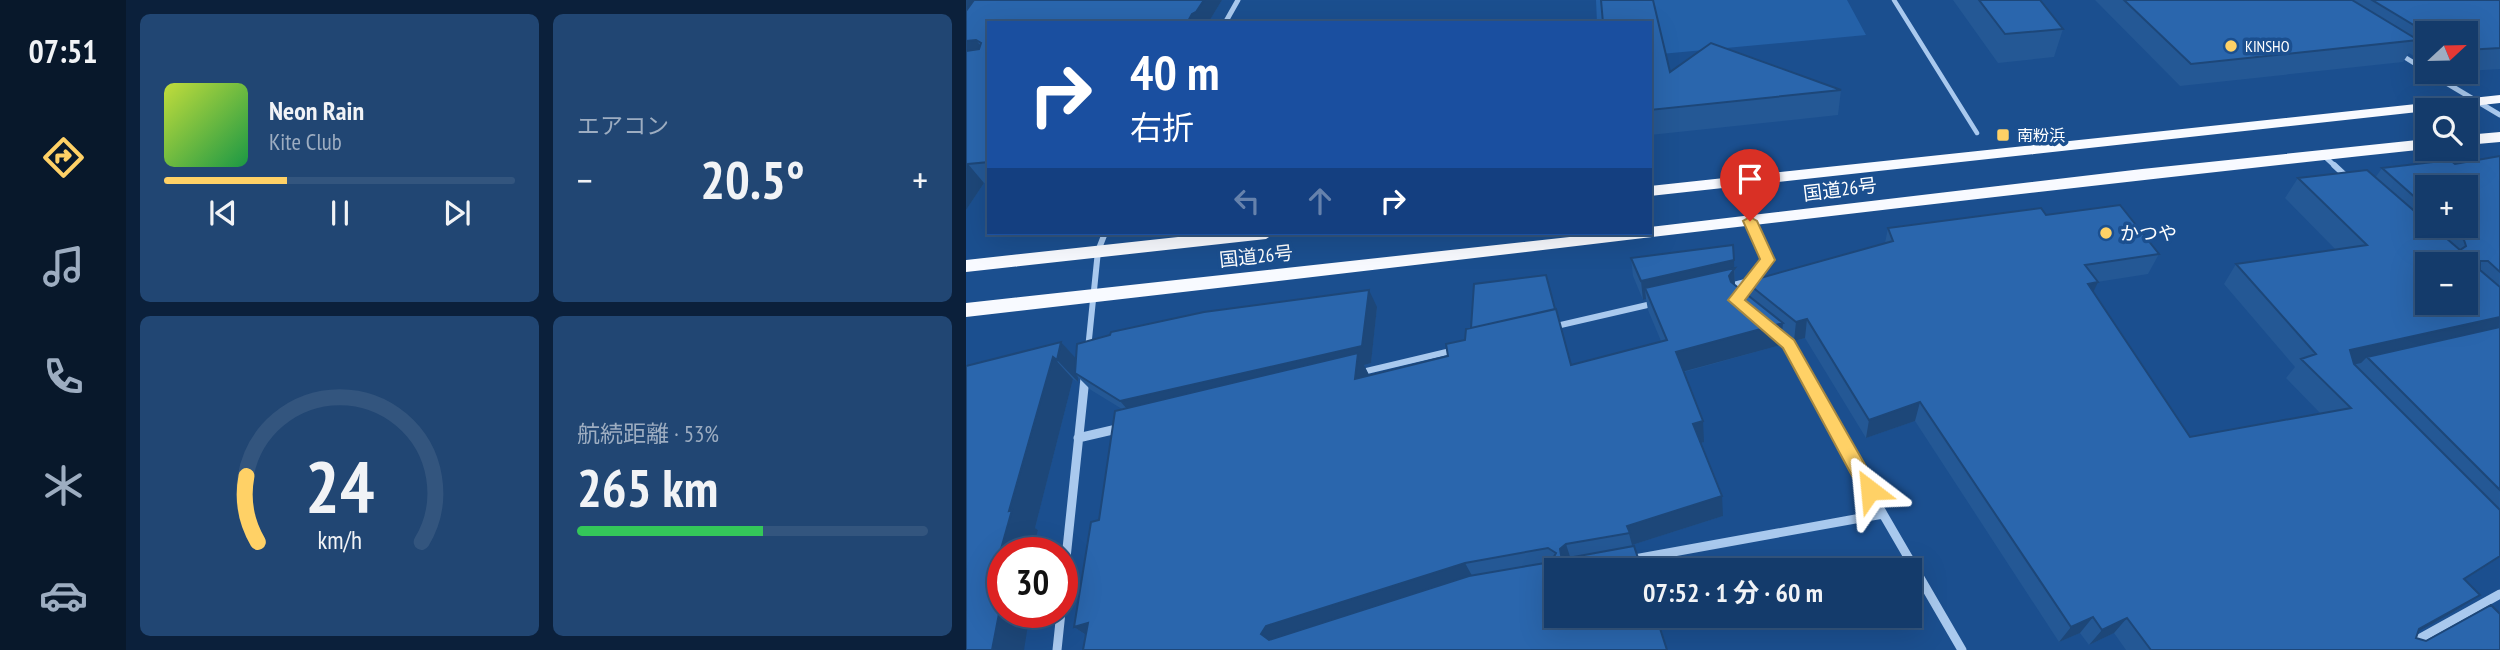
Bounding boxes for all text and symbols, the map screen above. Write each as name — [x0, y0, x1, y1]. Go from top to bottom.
north arrow — [2415, 21, 2478, 84]
map controls — [2415, 21, 2478, 315]
text: 07:51 — [28, 30, 98, 72]
place label: KINSHO — [2245, 36, 2290, 56]
marker: KINSHO — [2223, 38, 2239, 54]
text: 40 m — [1130, 40, 1219, 104]
icon: right — [1015, 49, 1106, 140]
text: Neon Rain — [269, 94, 364, 127]
button: search — [2415, 98, 2478, 161]
text: 右折 — [1130, 106, 1194, 148]
text: エアコン — [577, 111, 669, 140]
place label: 南粉浜 — [2017, 125, 2065, 145]
text: Kite Club — [269, 127, 342, 156]
marker: 南粉浜 — [1995, 127, 2011, 143]
icon: directions — [39, 133, 88, 182]
text: 20.5° — [700, 146, 805, 213]
pin — [1720, 149, 1780, 221]
text: − — [577, 155, 593, 204]
text: + — [912, 155, 928, 204]
icon: arrive — [1731, 160, 1769, 198]
street label: 国道26号 — [1802, 173, 1878, 205]
button: + — [2415, 175, 2478, 238]
icon: left — [1228, 182, 1266, 220]
icon: ahead — [1301, 182, 1339, 220]
icon: right — [1374, 182, 1412, 220]
icon: previous — [204, 194, 242, 232]
icon: pause — [321, 194, 359, 232]
icon: next — [438, 194, 476, 232]
place label: かつや — [2120, 221, 2177, 245]
marker: かつや — [2098, 225, 2114, 241]
street label: 国道26号 — [1218, 240, 1294, 272]
icon: music — [39, 242, 88, 291]
button: − — [2415, 252, 2478, 315]
icon: phone — [39, 352, 88, 401]
text: 航続距離 · 53% — [577, 419, 719, 448]
text: 24 — [305, 438, 374, 532]
position arrow — [1833, 453, 1907, 527]
text: 265 km — [577, 454, 718, 521]
icon: climate — [39, 461, 88, 510]
text: km/h — [317, 524, 362, 556]
speed limit sign: 30 — [987, 537, 1078, 628]
icon: car — [39, 571, 88, 620]
text: 07:52 · 1 分 · 60 m — [1643, 576, 1823, 609]

